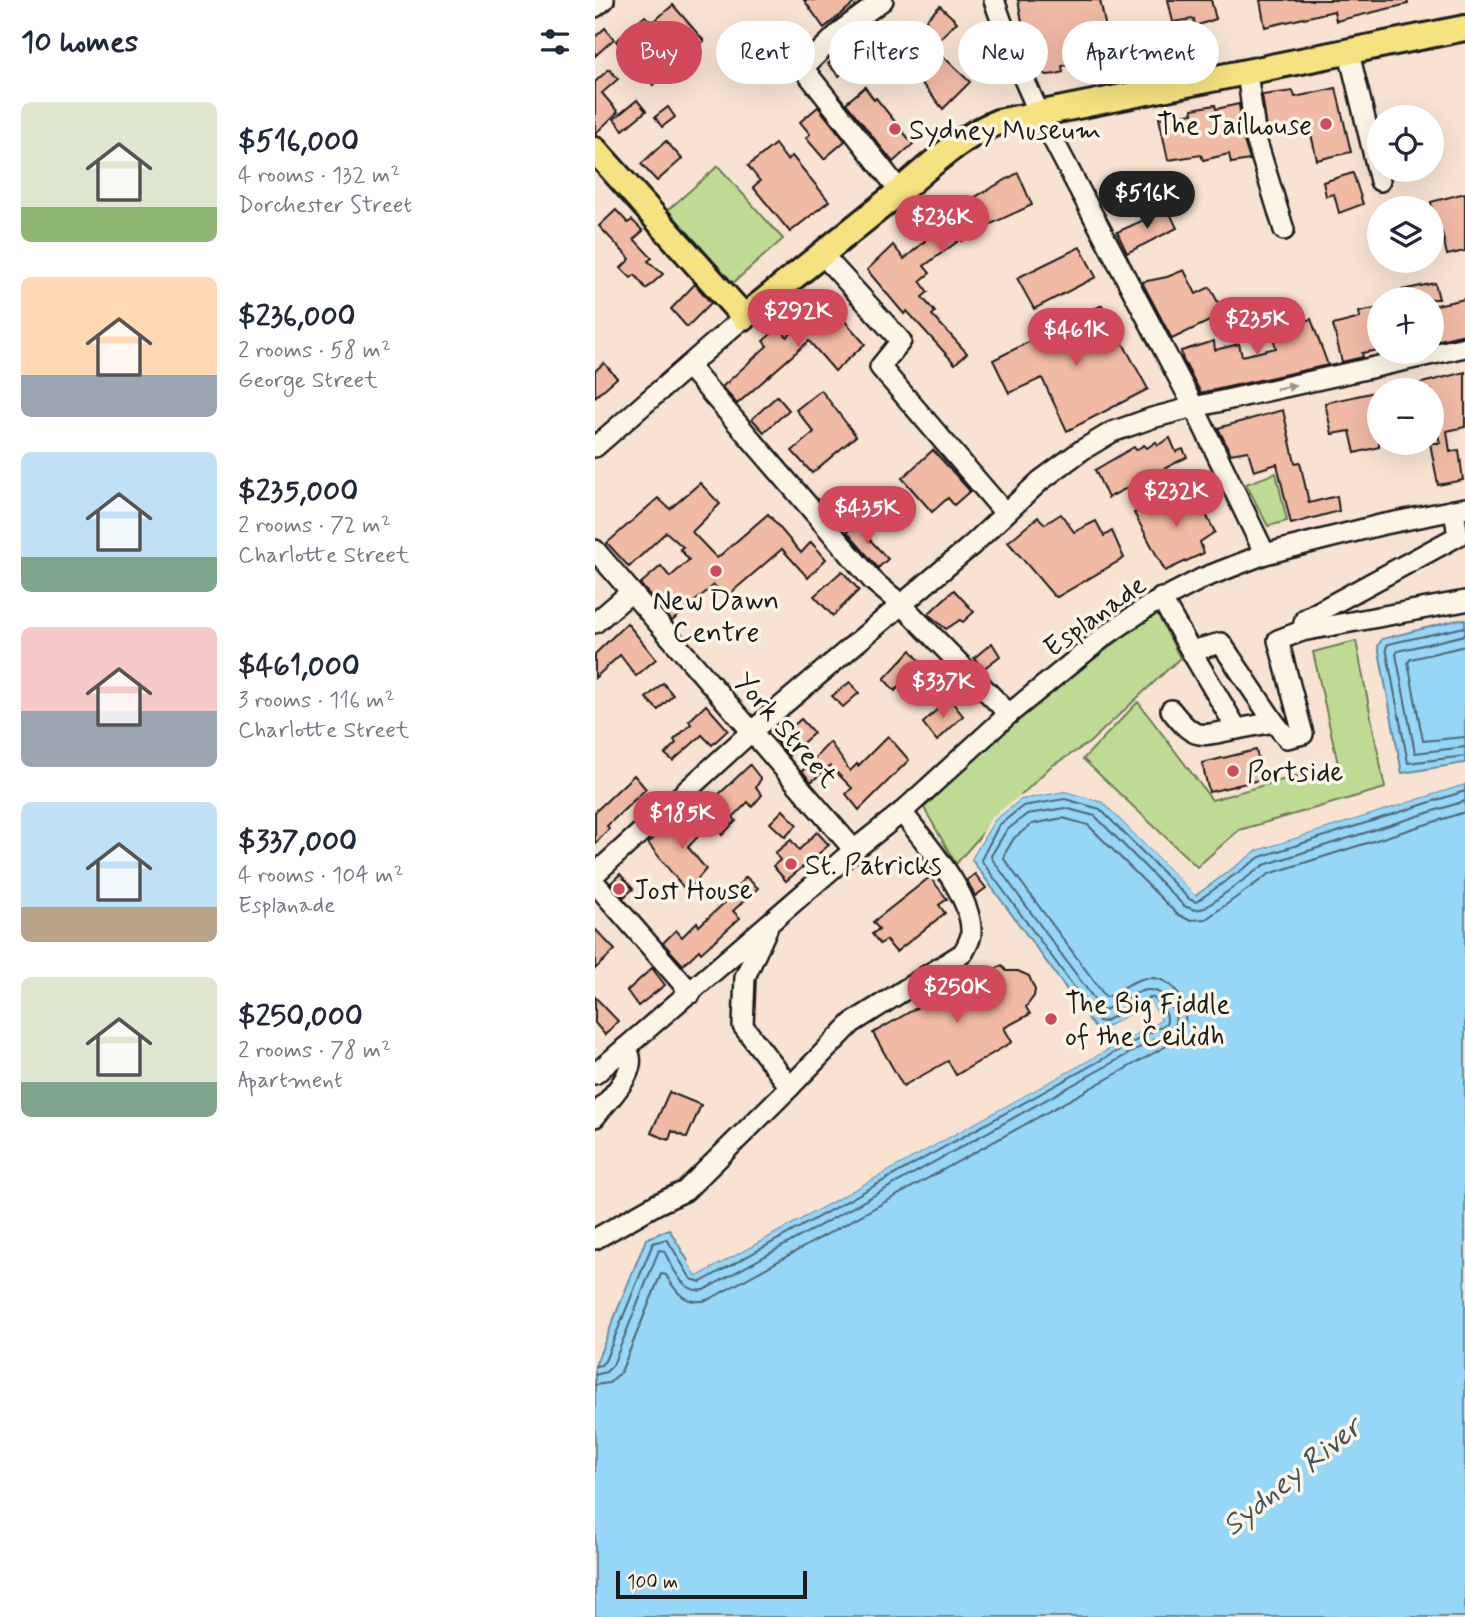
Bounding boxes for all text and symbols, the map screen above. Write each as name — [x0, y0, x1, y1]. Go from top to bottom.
chip: Buy — [616, 21, 702, 84]
chip: Rent — [716, 21, 815, 84]
chip: Filters — [829, 21, 944, 84]
chip: New — [958, 21, 1048, 84]
chip: Apartment — [1062, 21, 1219, 84]
text: 10 homes — [21, 23, 138, 62]
icon: filters — [536, 23, 574, 61]
map controls — [1367, 105, 1444, 455]
button: locate — [1367, 105, 1444, 182]
place label: The Jailhouse — [1157, 108, 1312, 145]
place label: Sydney Museum — [909, 113, 1101, 150]
marker: The Jailhouse — [1318, 116, 1334, 132]
marker: Sydney Museum — [887, 121, 903, 137]
text: $516,000 — [238, 122, 359, 161]
icon: home — [77, 130, 161, 214]
text: 4 rooms · 132 m² — [238, 161, 400, 191]
pin: $516K — [1098, 172, 1196, 231]
text: $516K — [1115, 179, 1179, 209]
text: Dorchester Street — [238, 191, 412, 221]
pin: $236K — [893, 196, 991, 255]
button: layers — [1367, 196, 1444, 273]
text: $236K — [911, 203, 973, 233]
button: + — [1367, 287, 1444, 364]
pin: $292K — [749, 290, 847, 349]
text: $236,000 — [238, 297, 356, 336]
text: $292K — [764, 297, 832, 327]
pin: $235K — [1208, 298, 1306, 357]
icon: home — [77, 305, 161, 389]
text: $235K — [1225, 305, 1289, 335]
pin: $461K — [1027, 308, 1125, 368]
text: $461K — [1044, 316, 1108, 346]
text: 2 rooms · 58 m² — [238, 336, 391, 366]
text: George Street — [238, 366, 378, 396]
button: − — [1367, 378, 1444, 455]
one-way arrow — [1275, 381, 1297, 392]
pin: $232K — [1127, 470, 1225, 529]
text: $235,000 — [238, 472, 358, 511]
text: $232K — [1144, 477, 1208, 507]
icon: home — [77, 480, 161, 564]
pin: $435K — [818, 486, 916, 546]
text: $435K — [834, 494, 900, 524]
text: 2 rooms · 72 m² — [238, 511, 391, 541]
text: Charlotte Street — [238, 541, 409, 571]
marker: New Dawn Centre — [708, 563, 724, 579]
street label: Esplanade — [1037, 567, 1154, 667]
place label: New Dawn Centre — [653, 583, 779, 652]
text: $461,000 — [238, 647, 360, 686]
icon: home — [77, 655, 161, 739]
pin: $337K — [894, 660, 992, 720]
street label: York Street — [725, 665, 846, 797]
text: $337K — [912, 668, 974, 698]
text: 3 rooms · 116 m² — [238, 686, 395, 716]
text: Charlotte Street — [238, 716, 409, 746]
place label: Portside — [1247, 755, 1343, 792]
marker: Portside — [1225, 763, 1241, 779]
pin: $185K — [633, 792, 731, 851]
text: $185K — [649, 799, 715, 829]
text: $337,000 — [238, 822, 357, 861]
icon: home — [77, 830, 161, 914]
place label: St. Patricks — [805, 848, 942, 885]
marker: St. Patricks — [783, 856, 799, 872]
text: 4 rooms · 104 m² — [238, 861, 404, 891]
place label: Jost House — [633, 873, 753, 910]
marker: Jost House — [611, 881, 627, 897]
text: Esplanade — [238, 891, 335, 921]
pin: $250K — [908, 965, 1006, 1025]
text: $250K — [923, 973, 991, 1003]
place label: The Big Fiddle of the Ceilidh — [1065, 987, 1230, 1056]
text: $250,000 — [238, 997, 363, 1036]
icon: home — [77, 1005, 161, 1089]
marker: The Big Fiddle of the Ceilidh — [1043, 1011, 1059, 1027]
text: 2 rooms · 78 m² — [238, 1036, 391, 1066]
text: Apartment — [238, 1066, 343, 1096]
water label: Sydney River — [1214, 1407, 1372, 1545]
scale bar — [616, 1568, 807, 1600]
text: 100 m — [627, 1570, 678, 1595]

